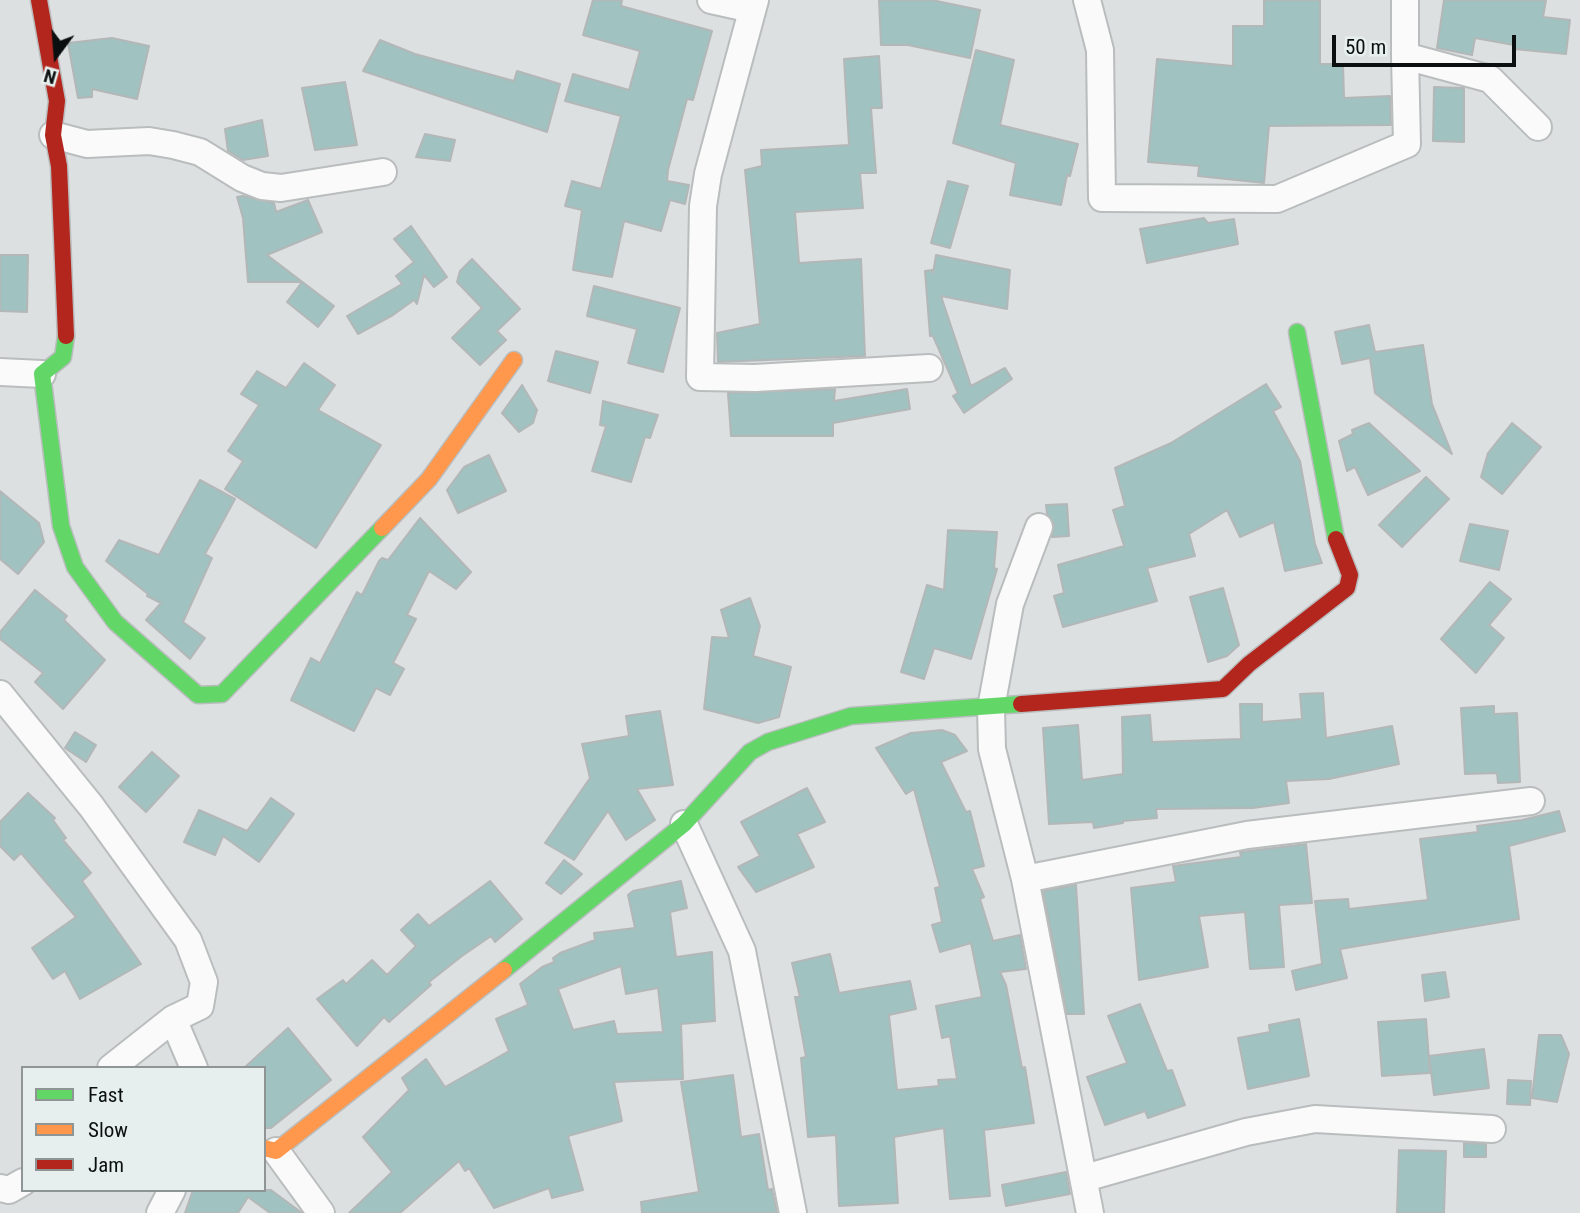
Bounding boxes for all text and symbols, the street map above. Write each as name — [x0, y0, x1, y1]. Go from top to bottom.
north arrow — [21, 21, 91, 91]
scale bar — [1335, 21, 1519, 65]
text: 50 m — [1345, 35, 1386, 59]
text: N — [41, 64, 59, 89]
legend — [21, 1066, 266, 1192]
text: Fast — [88, 1083, 124, 1107]
text: Slow — [88, 1118, 128, 1142]
text: Jam — [88, 1153, 124, 1177]

